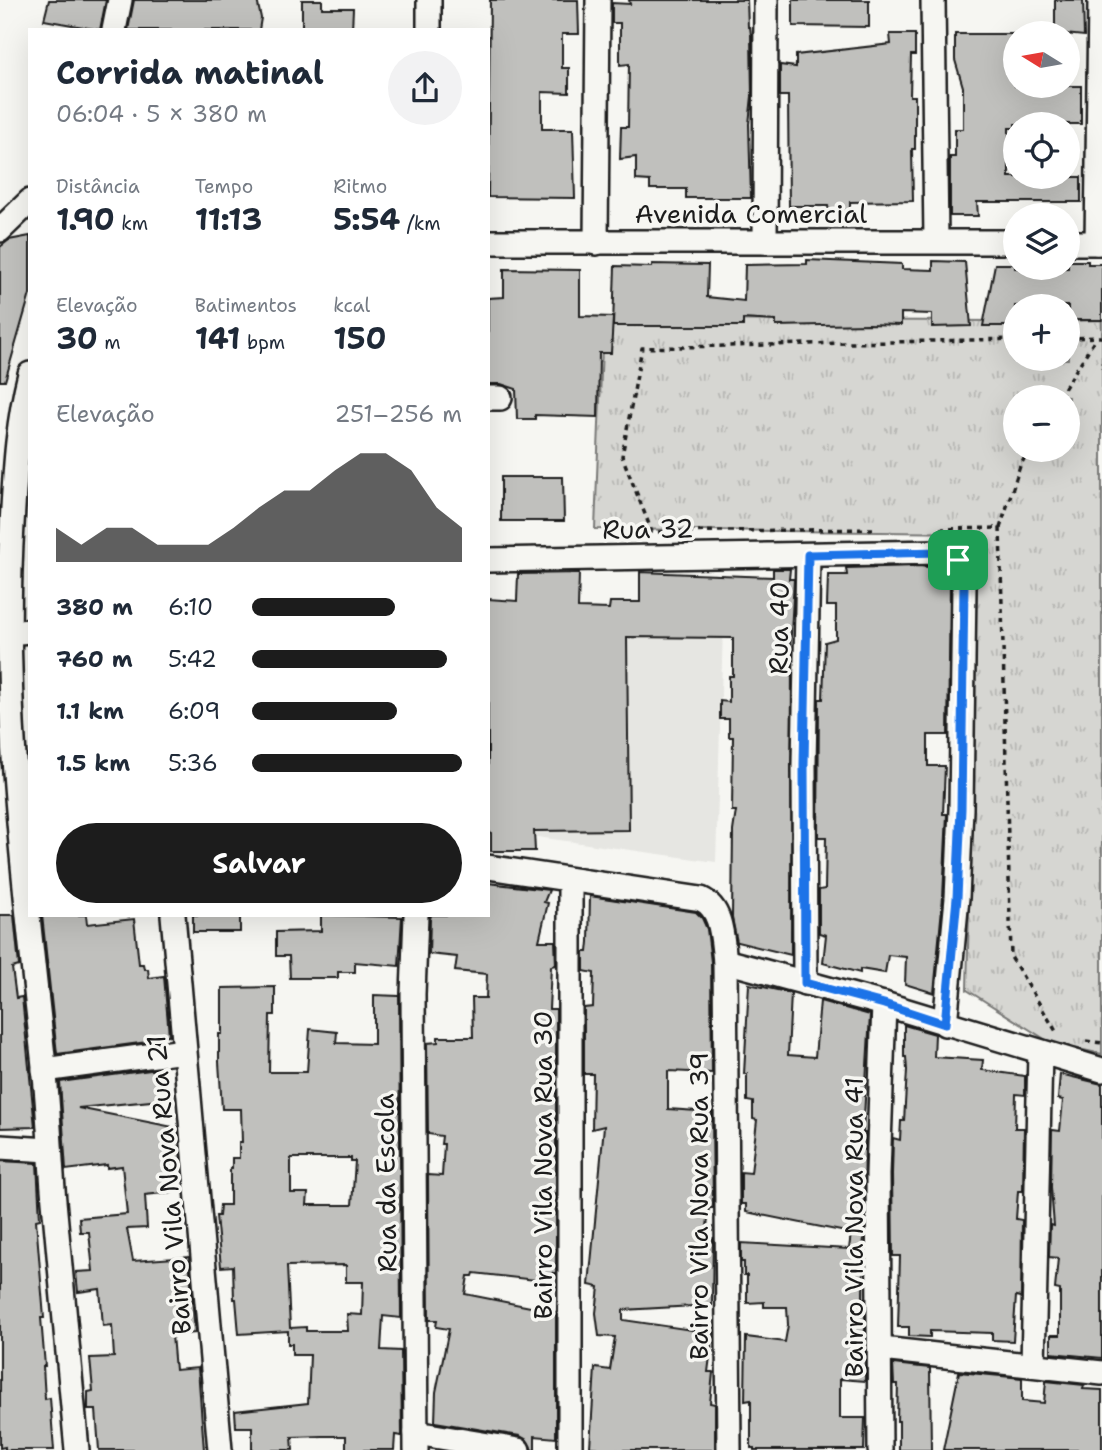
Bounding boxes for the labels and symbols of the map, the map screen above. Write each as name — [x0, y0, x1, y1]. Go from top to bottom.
north arrow — [1003, 21, 1080, 98]
street label: Avenida Comercial — [635, 196, 867, 231]
street label: Rua 32 — [602, 510, 694, 547]
pin — [928, 530, 988, 590]
street label: Rua 40 — [760, 581, 797, 675]
street label: Bairro Vila Nova Rua 30 — [525, 1010, 560, 1320]
street label: Bairro Vila Nova Rua 21 — [138, 1034, 199, 1336]
street label: Bairro Vila Nova Rua 39 — [681, 1052, 716, 1360]
street label: Bairro Vila Nova Rua 41 — [836, 1077, 871, 1377]
street label: Rua da Escola — [366, 1093, 405, 1273]

